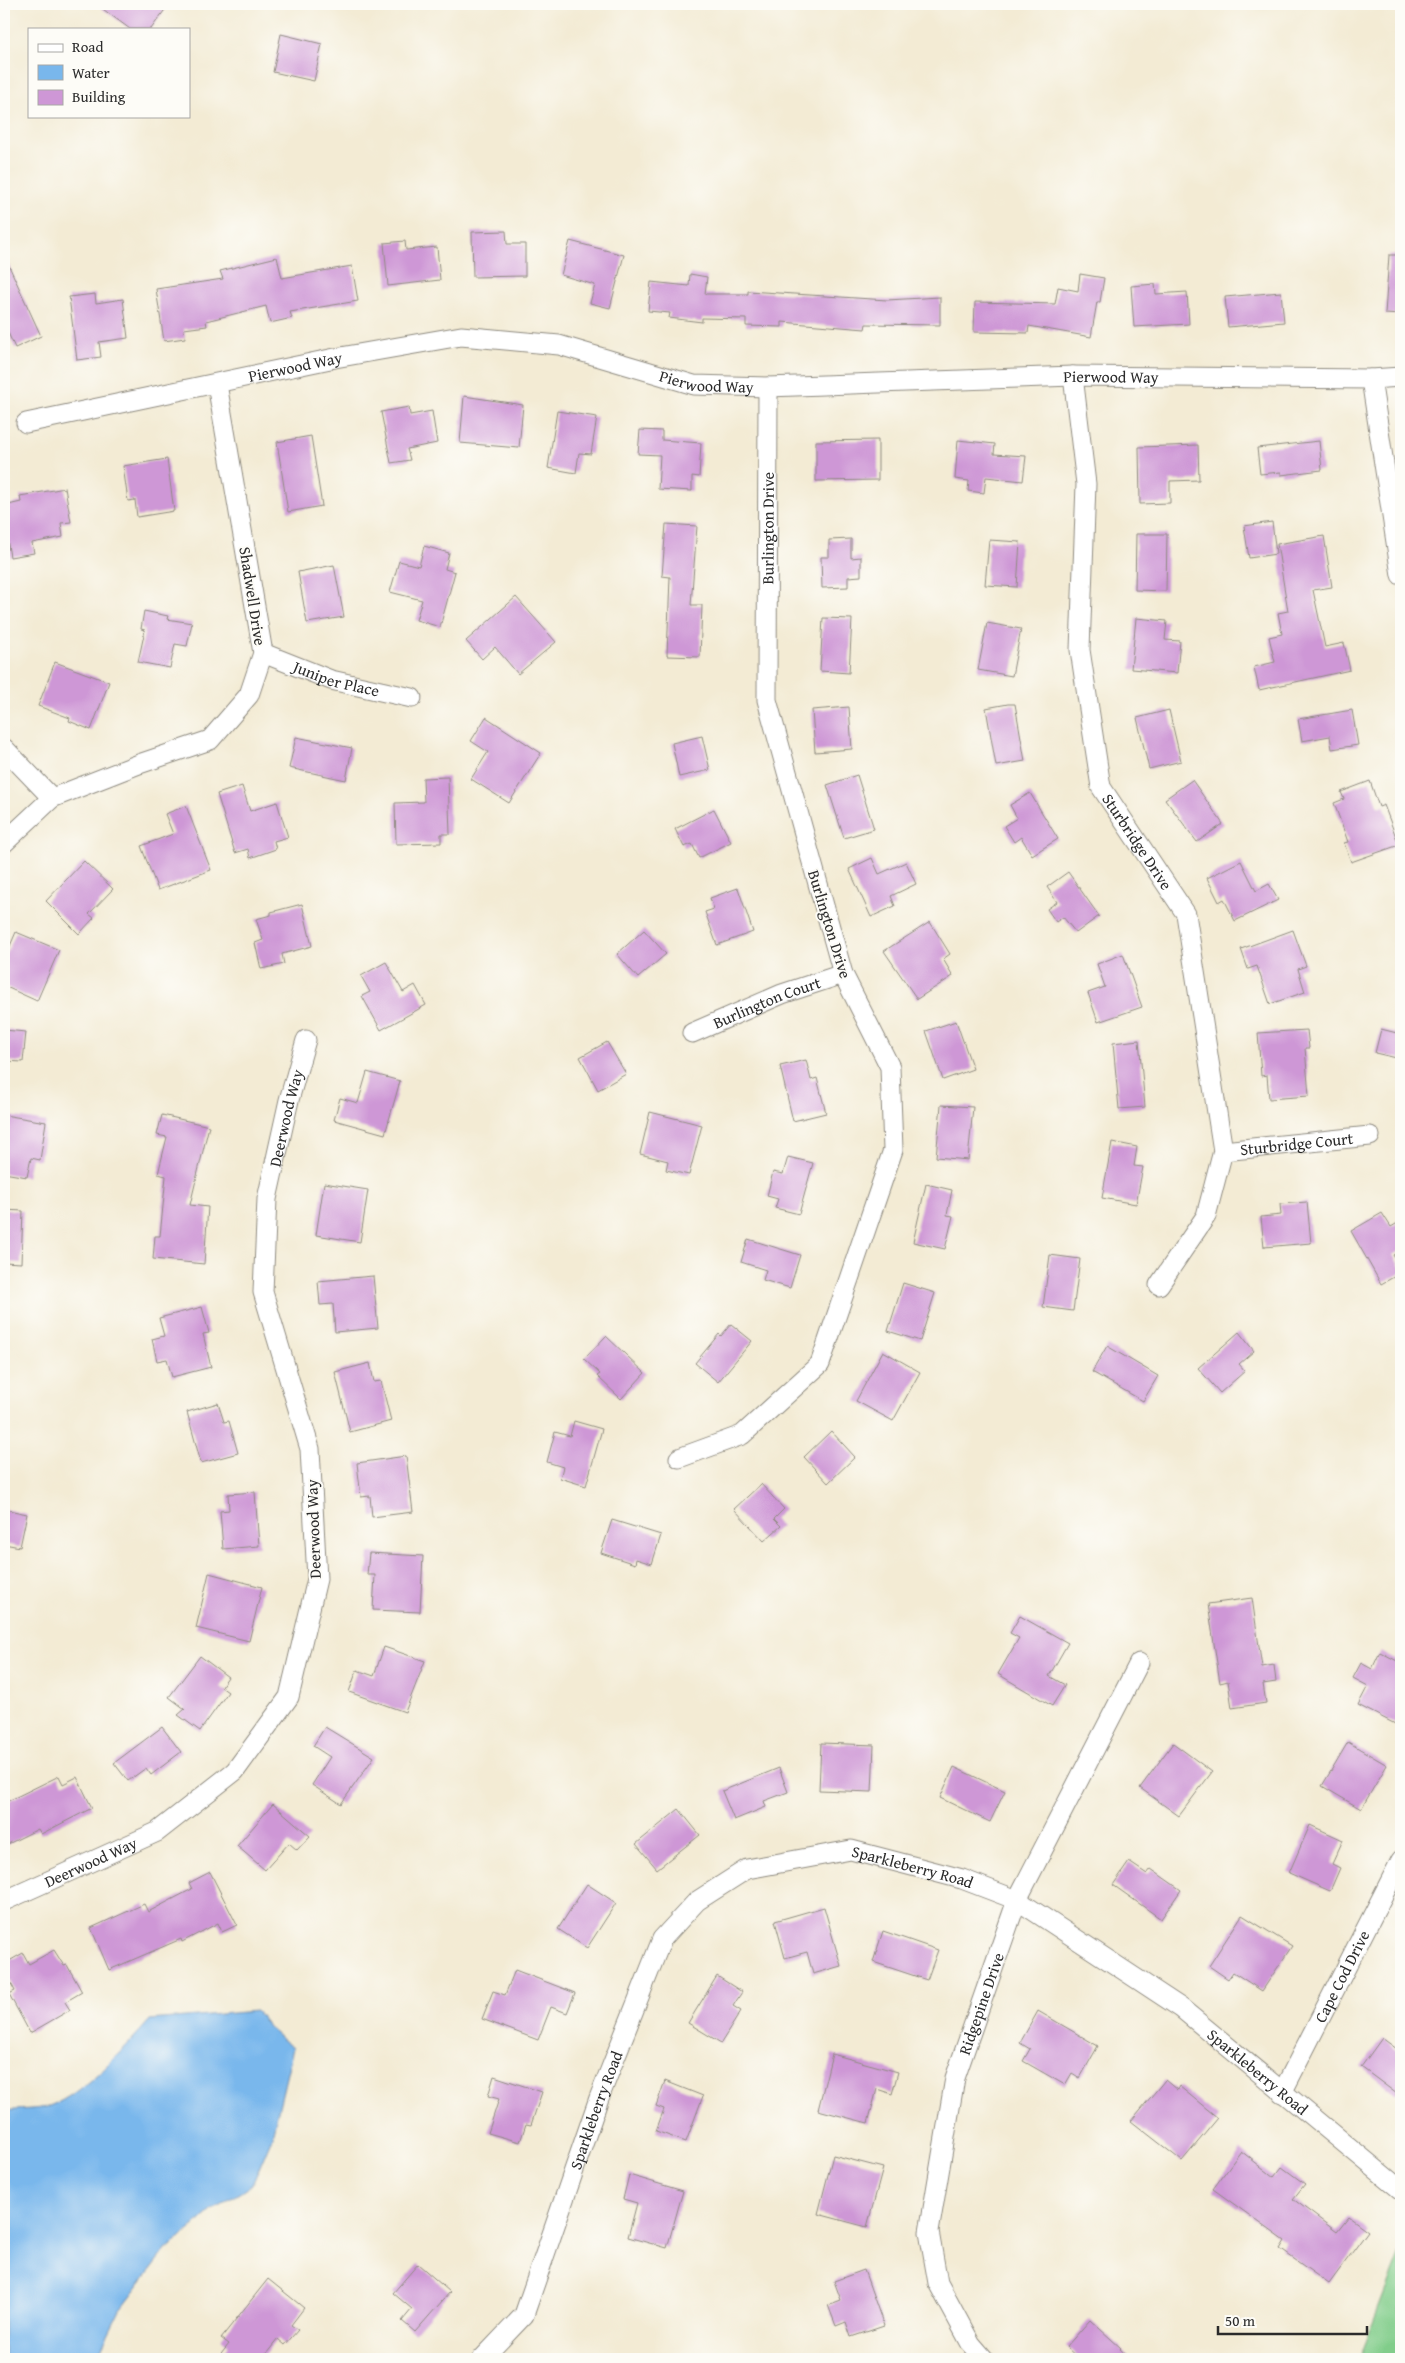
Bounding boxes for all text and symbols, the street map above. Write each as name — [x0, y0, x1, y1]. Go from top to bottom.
legend — [28, 28, 190, 118]
text: Road — [72, 36, 103, 57]
text: Water — [72, 62, 110, 83]
text: Building — [72, 86, 126, 107]
street label: Pierwood Way — [246, 345, 344, 388]
street label: Pierwood Way — [657, 363, 754, 399]
street label: Pierwood Way — [1063, 364, 1159, 389]
street label: Burlington Drive — [755, 472, 780, 585]
street label: Shadwell Drive — [233, 545, 273, 647]
street label: Juniper Place — [288, 654, 382, 702]
street label: Sturbridge Drive — [1096, 788, 1178, 894]
street label: Burlington Drive — [802, 867, 858, 981]
street label: Burlington Court — [709, 970, 824, 1035]
street label: Deerwood Way — [263, 1067, 309, 1169]
street label: Sturbridge Court — [1239, 1126, 1355, 1161]
street label: Deerwood Way — [299, 1479, 327, 1579]
street label: Deerwood Way — [40, 1831, 141, 1893]
street label: Sparkleberry Road — [849, 1839, 977, 1894]
street label: Cape Cod Drive — [1308, 1926, 1375, 2027]
street label: Ridgepine Drive — [952, 1949, 1010, 2058]
street label: Sparkleberry Road — [1202, 2023, 1314, 2121]
street label: Sparkleberry Road — [563, 2047, 629, 2173]
scale bar — [1218, 2303, 1366, 2335]
text: 50 m — [1225, 2310, 1256, 2331]

